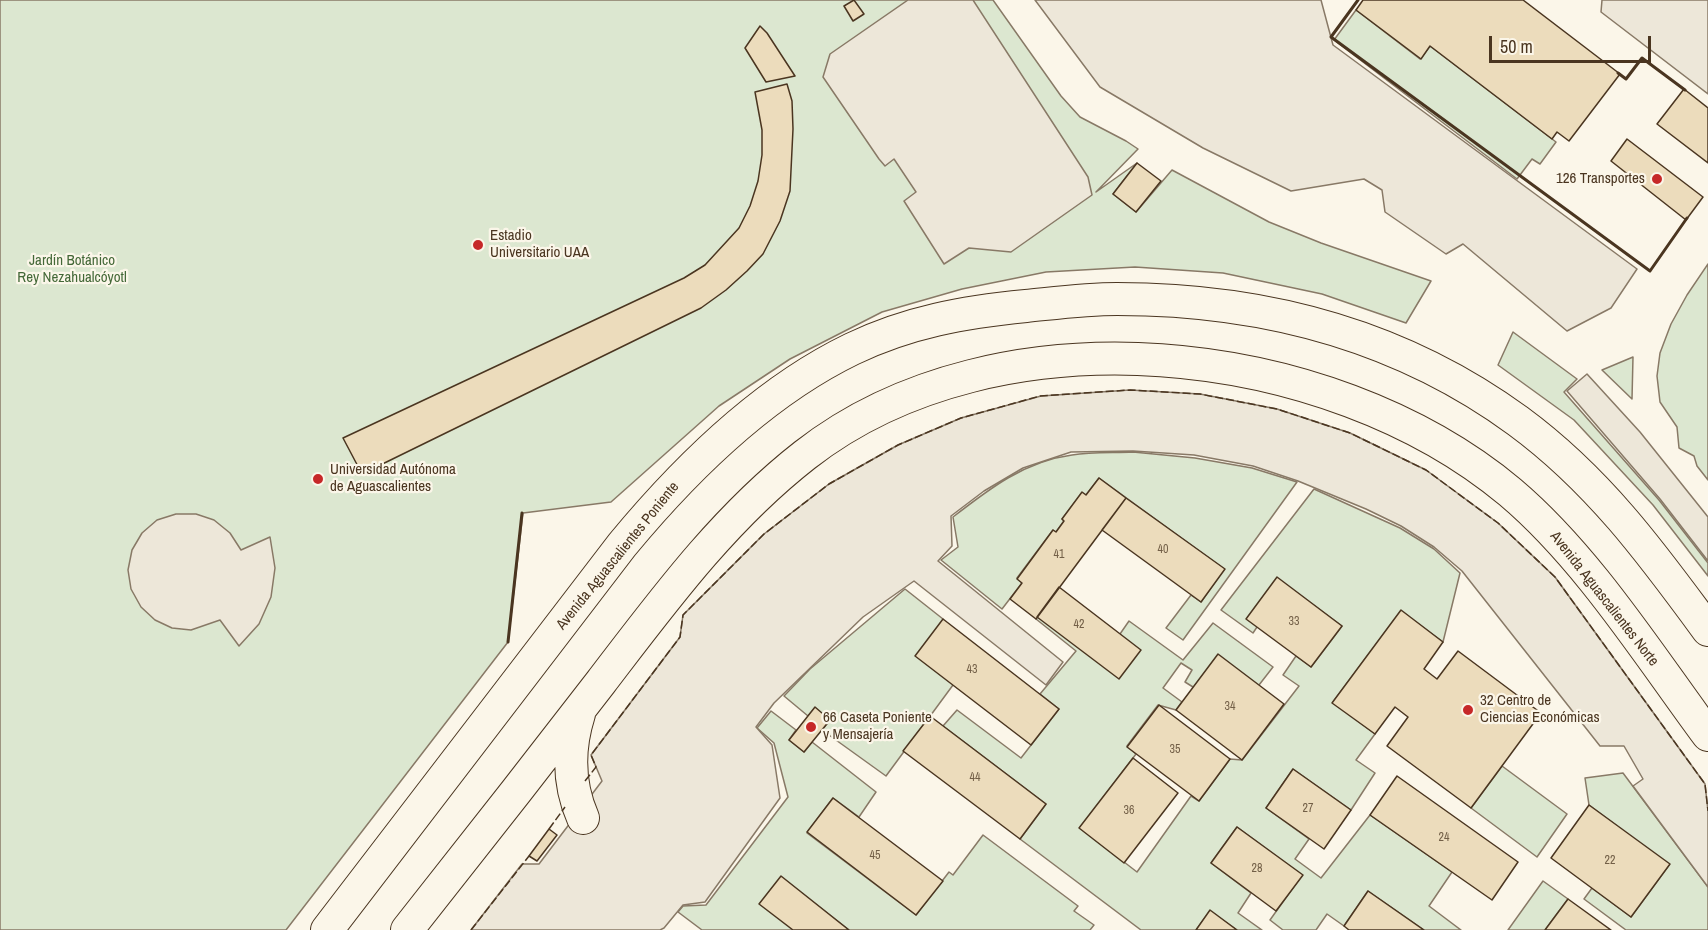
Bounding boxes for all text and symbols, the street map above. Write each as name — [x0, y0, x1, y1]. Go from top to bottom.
scale bar — [1492, 24, 1654, 62]
text: 50 m — [1500, 34, 1533, 59]
place label: 126 Transportes — [1556, 170, 1645, 188]
marker: 126 Transportes — [1650, 172, 1664, 186]
place label: Estadio Universitario UAA — [490, 227, 589, 262]
marker: Estadio Universitario UAA — [471, 238, 485, 252]
park label: Jardín Botánico Rey Nezahualcóyotl — [17, 252, 127, 287]
place label: Universidad Autónoma de Aguascalientes — [330, 461, 456, 496]
marker: Universidad Autónoma de Aguascalientes — [311, 472, 325, 486]
street label: Avenida Aguascalientes Poniente — [553, 478, 683, 634]
street label: Avenida Aguascalientes Norte — [1546, 528, 1662, 670]
house number: 40 — [1158, 543, 1168, 557]
house number: 41 — [1054, 548, 1064, 562]
house number: 33 — [1289, 615, 1299, 629]
house number: 42 — [1074, 618, 1084, 632]
house number: 43 — [967, 663, 977, 677]
place label: 32 Centro de Ciencias Económicas — [1480, 692, 1600, 727]
house number: 34 — [1225, 700, 1235, 714]
marker: 32 Centro de Ciencias Económicas — [1461, 703, 1475, 717]
place label: 66 Caseta Poniente y Mensajería — [823, 709, 932, 744]
marker: 66 Caseta Poniente y Mensajería — [804, 720, 818, 734]
house number: 35 — [1170, 743, 1180, 757]
house number: 44 — [970, 771, 980, 785]
house number: 27 — [1303, 802, 1313, 816]
house number: 36 — [1124, 804, 1134, 818]
house number: 24 — [1439, 831, 1449, 845]
house number: 45 — [870, 849, 880, 863]
house number: 22 — [1605, 854, 1615, 868]
house number: 28 — [1252, 862, 1262, 876]

